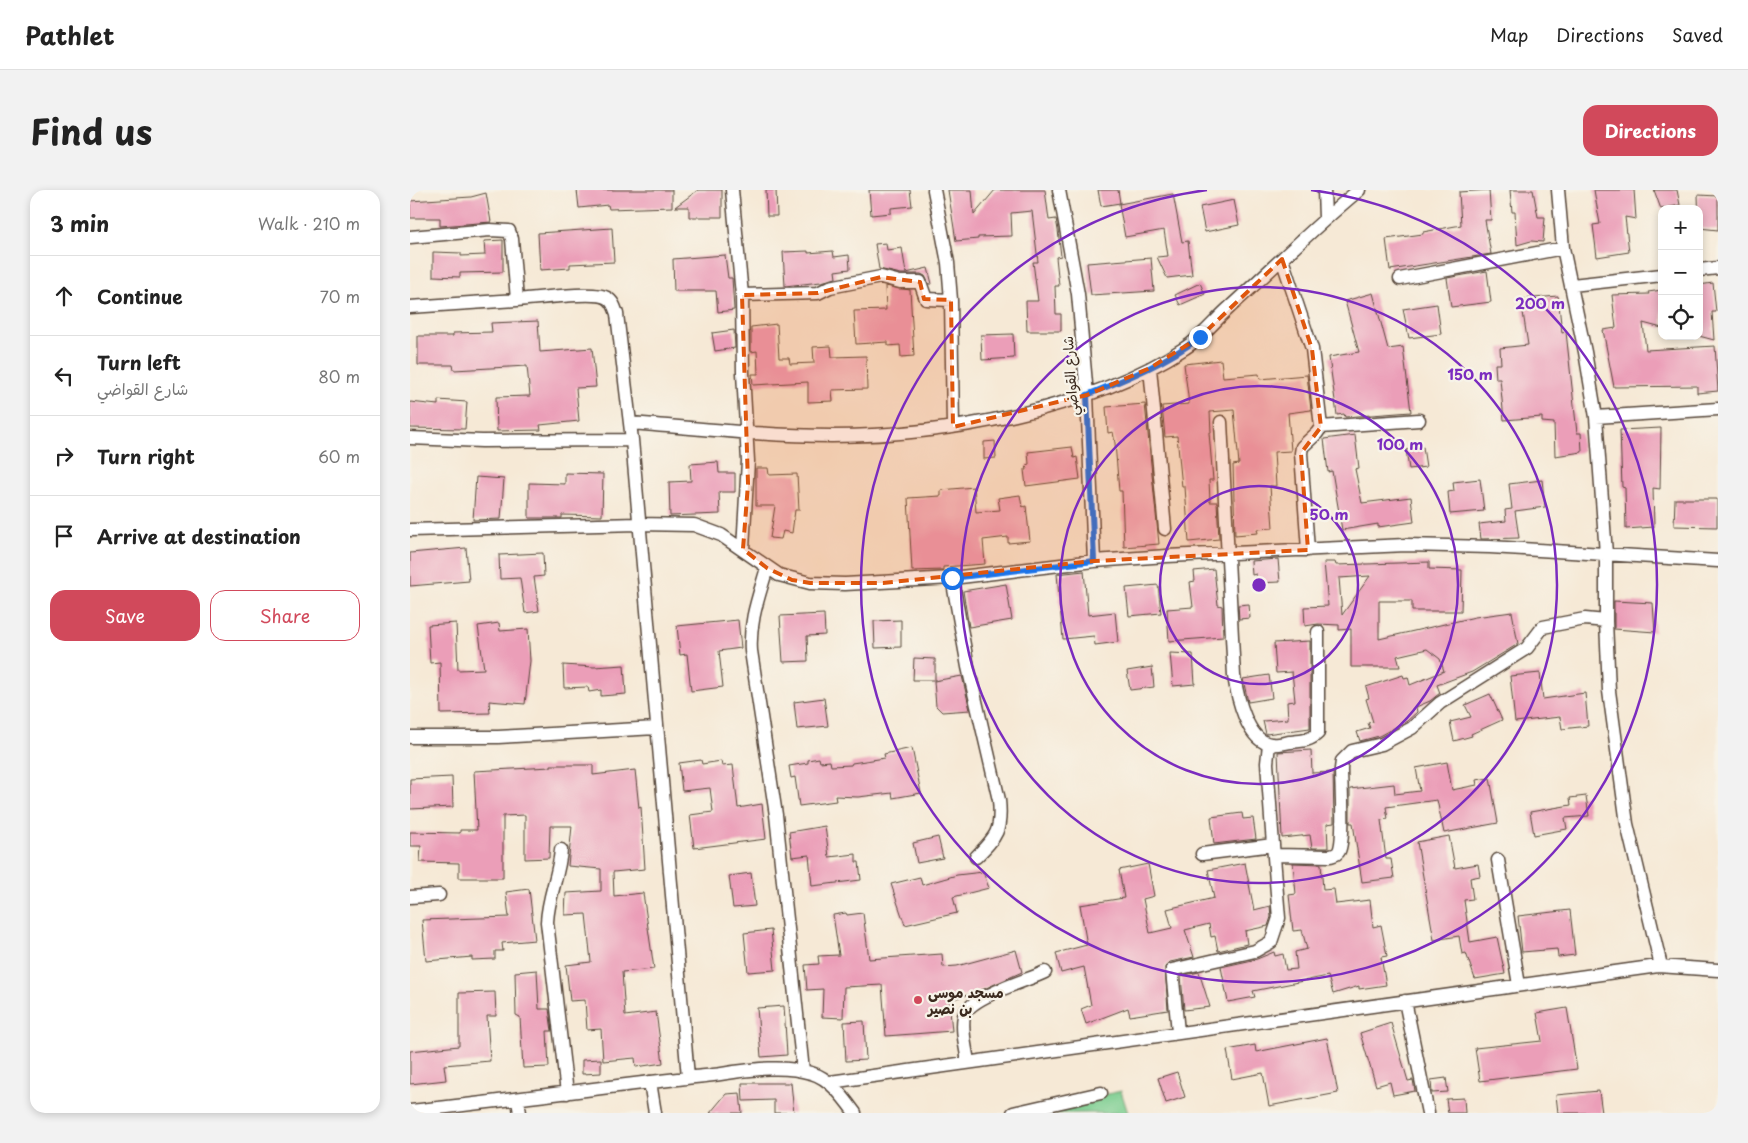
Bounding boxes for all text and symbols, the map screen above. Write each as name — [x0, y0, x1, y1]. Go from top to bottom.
text: Pathlet — [25, 17, 115, 53]
text: Map — [1490, 21, 1528, 48]
text: Directions — [1556, 21, 1644, 48]
text: Saved — [1672, 21, 1723, 48]
text: Find us — [30, 104, 152, 157]
button: Directions — [1583, 105, 1718, 156]
map controls — [1658, 205, 1703, 340]
button: + — [1658, 205, 1703, 250]
text: 3 min — [50, 207, 109, 239]
text: Walk · 210 m — [258, 211, 360, 235]
button: − — [1658, 250, 1703, 295]
icon: ahead — [50, 282, 78, 310]
text: Continue — [97, 282, 183, 310]
text: 70 m — [320, 284, 360, 308]
text: 200 m — [1515, 291, 1565, 314]
button: locate — [1658, 295, 1703, 340]
route end — [1189, 326, 1212, 349]
street label: شارع القواضي — [1057, 335, 1086, 417]
text: Turn left — [97, 348, 181, 376]
icon: left — [50, 362, 78, 390]
text: 150 m — [1447, 362, 1493, 385]
text: 80 m — [318, 364, 360, 388]
text: شارع القواضي — [97, 376, 188, 400]
text: 100 m — [1377, 432, 1423, 455]
icon: right — [50, 442, 78, 470]
text: Turn right — [97, 442, 195, 470]
text: 60 m — [318, 444, 360, 468]
text: 50 m — [1310, 502, 1348, 525]
icon: arrive — [50, 522, 78, 550]
text: Arrive at destination — [97, 522, 301, 550]
route start — [941, 567, 964, 590]
centre of rings — [1250, 576, 1268, 594]
button: Save — [50, 590, 200, 641]
button: Share — [210, 590, 360, 641]
place label: مسجد موسى بن نصير — [926, 982, 1004, 1019]
marker: مسجد موسى بن نصير — [912, 994, 924, 1006]

